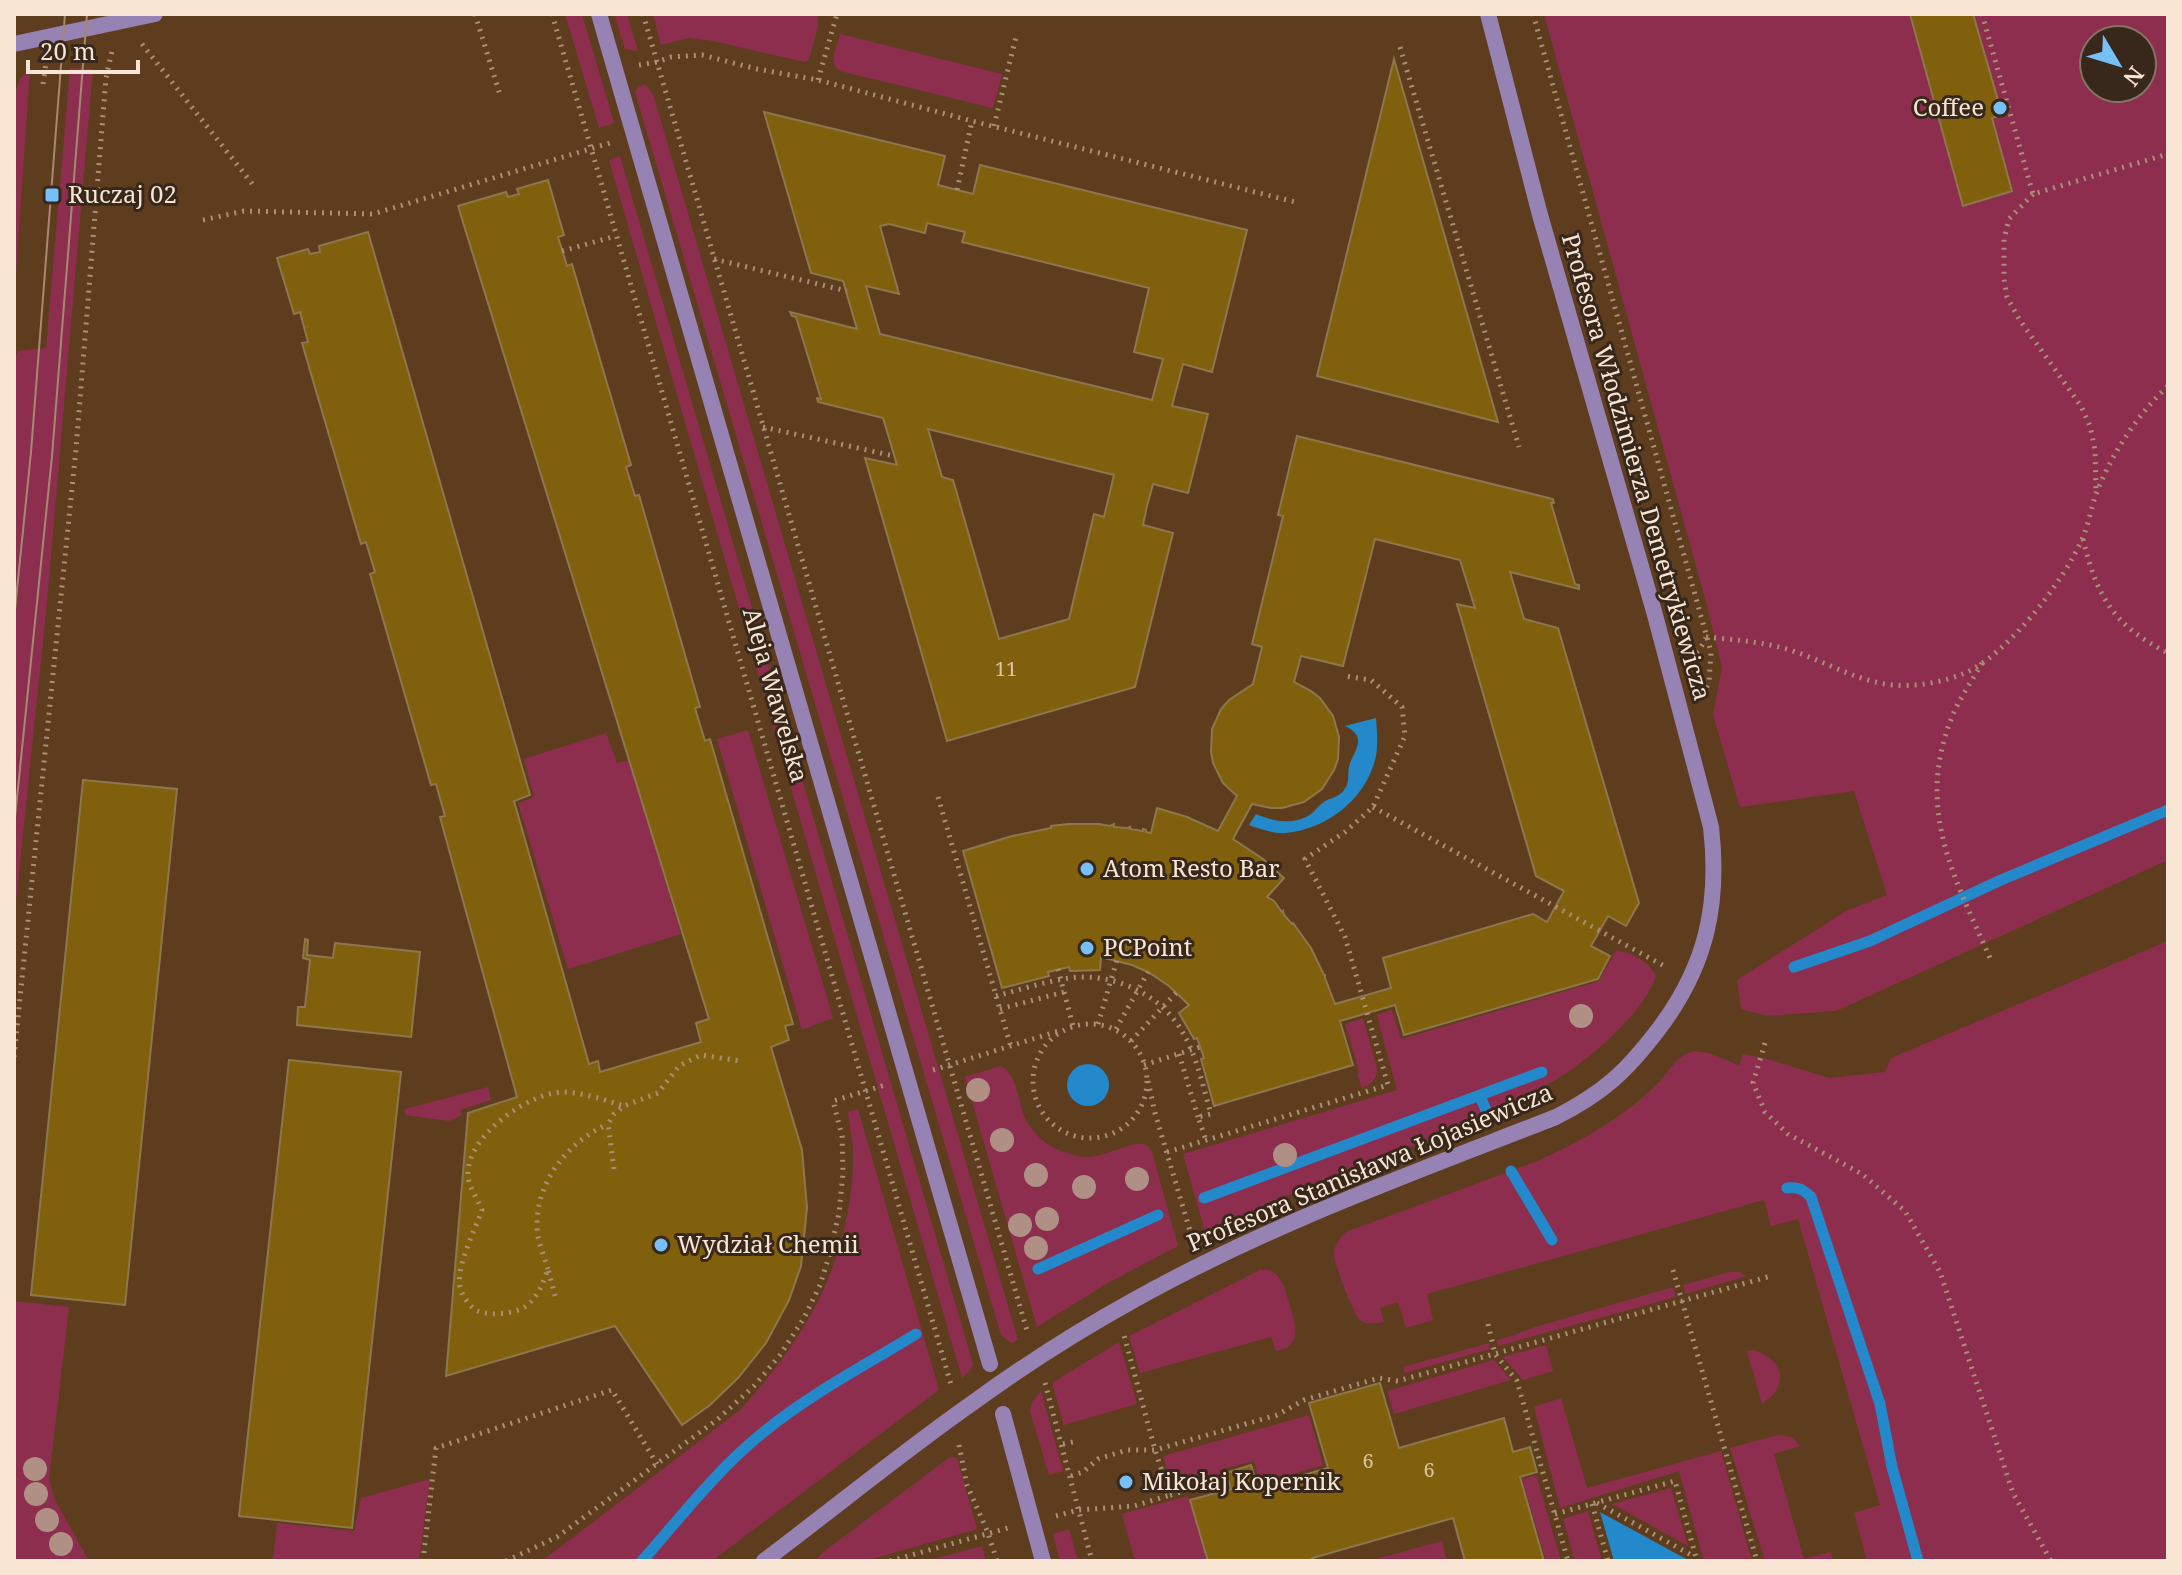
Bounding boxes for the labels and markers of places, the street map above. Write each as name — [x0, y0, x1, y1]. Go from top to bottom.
place label: Coffee — [1913, 90, 1984, 123]
marker: Coffee — [1991, 99, 2009, 117]
place label: Ruczaj 02 — [68, 177, 177, 210]
marker: Ruczaj 02 — [43, 186, 61, 204]
place label: Atom Resto Bar — [1103, 851, 1280, 884]
marker: Atom Resto Bar — [1078, 860, 1096, 878]
place label: PCPoint — [1103, 930, 1192, 963]
marker: PCPoint — [1078, 939, 1096, 957]
place label: Wydział Chemii — [677, 1227, 859, 1260]
marker: Wydział Chemii — [652, 1236, 670, 1254]
place label: Mikołaj Kopernik — [1142, 1464, 1342, 1497]
marker: Mikołaj Kopernik — [1117, 1473, 1135, 1491]

